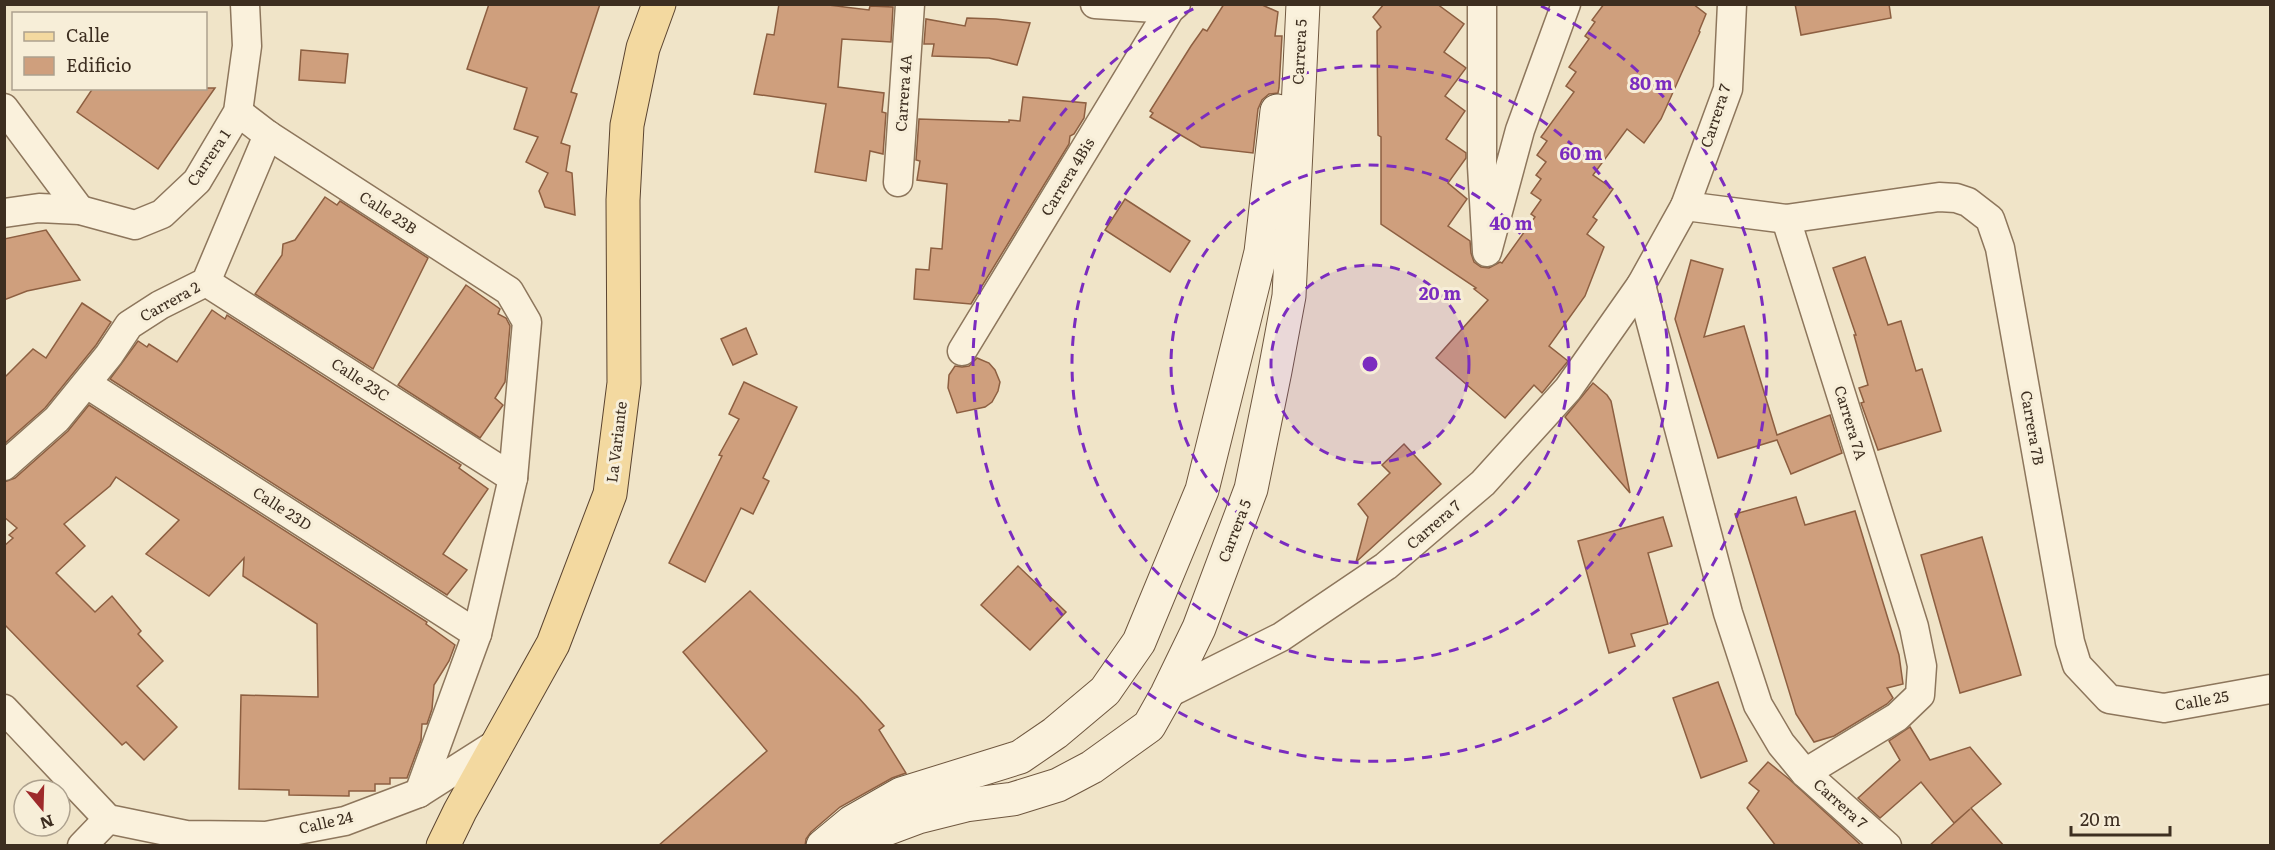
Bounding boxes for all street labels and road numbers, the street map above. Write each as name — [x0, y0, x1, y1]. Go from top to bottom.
street label: Carrera 5 — [1285, 18, 1312, 85]
street label: Carrera 4A — [888, 53, 917, 132]
street label: Carrera 7 — [1693, 80, 1736, 150]
street label: Carrera 1 — [180, 124, 235, 190]
street label: Carrera 4Bis — [1034, 132, 1099, 220]
street label: Calle 23B — [355, 184, 422, 239]
street label: Carrera 2 — [135, 275, 204, 327]
street label: Calle 23C — [327, 351, 394, 406]
street label: Carrera 7A — [1829, 382, 1874, 463]
street label: Carrera 7B — [2016, 388, 2051, 467]
street label: La Variante — [599, 400, 632, 484]
street label: Calle 23D — [249, 480, 317, 535]
street label: Carrera 7 — [1401, 493, 1466, 554]
street label: Carrera 5 — [1211, 495, 1256, 565]
street label: Calle 25 — [2173, 683, 2231, 716]
street label: Carrera 7 — [1809, 772, 1873, 834]
street label: Calle 24 — [296, 804, 355, 839]

